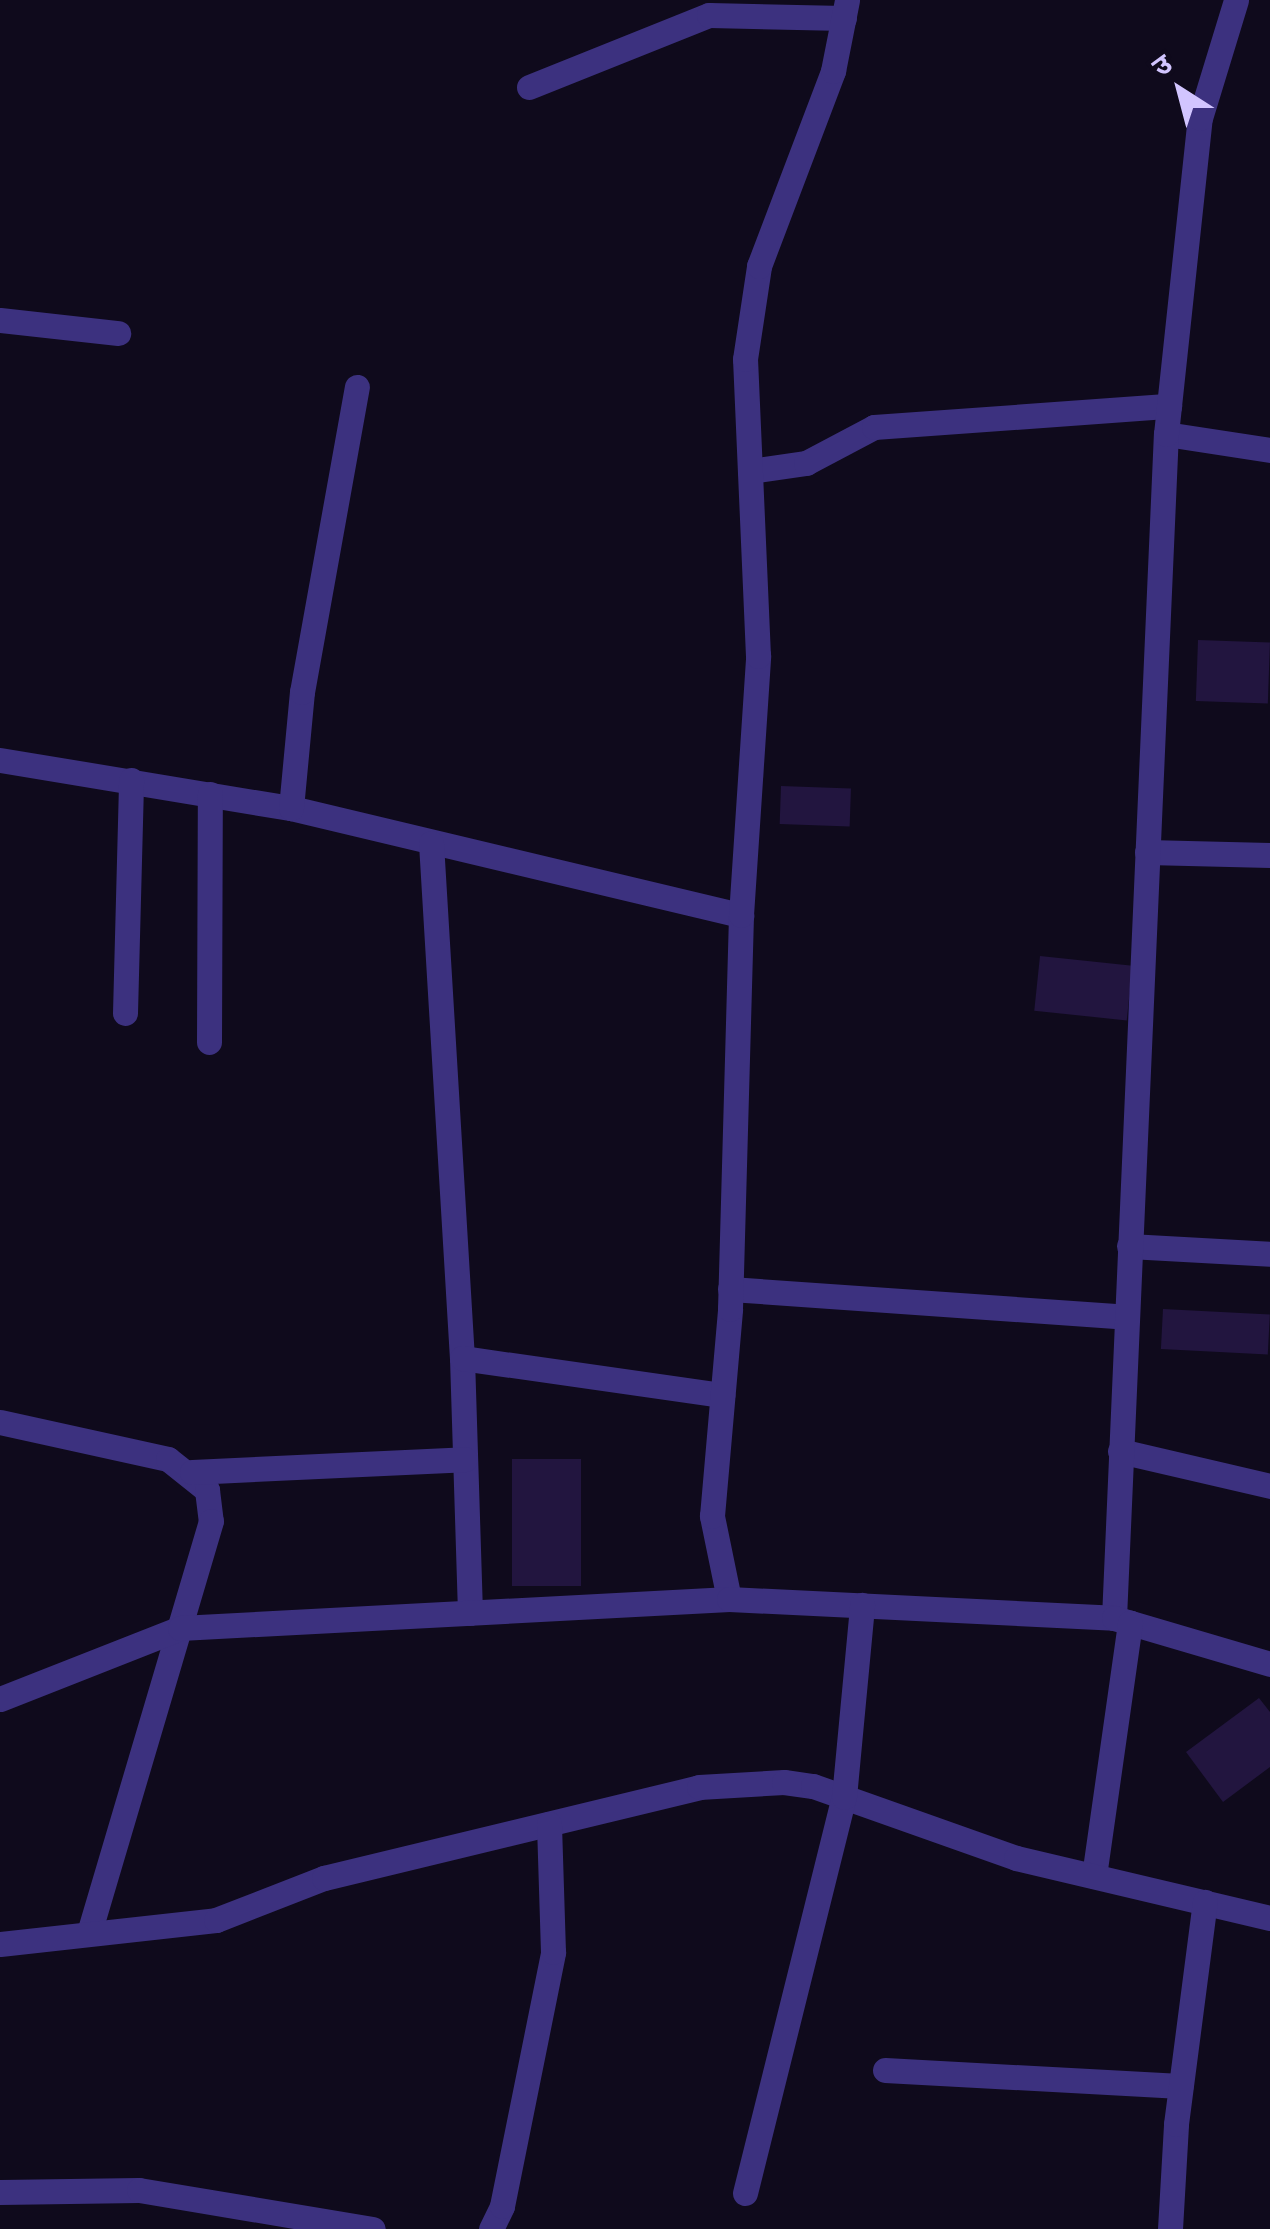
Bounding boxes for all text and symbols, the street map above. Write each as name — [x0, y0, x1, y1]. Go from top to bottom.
north arrow — [1130, 40, 1230, 140]
text: उ — [1146, 48, 1178, 83]

